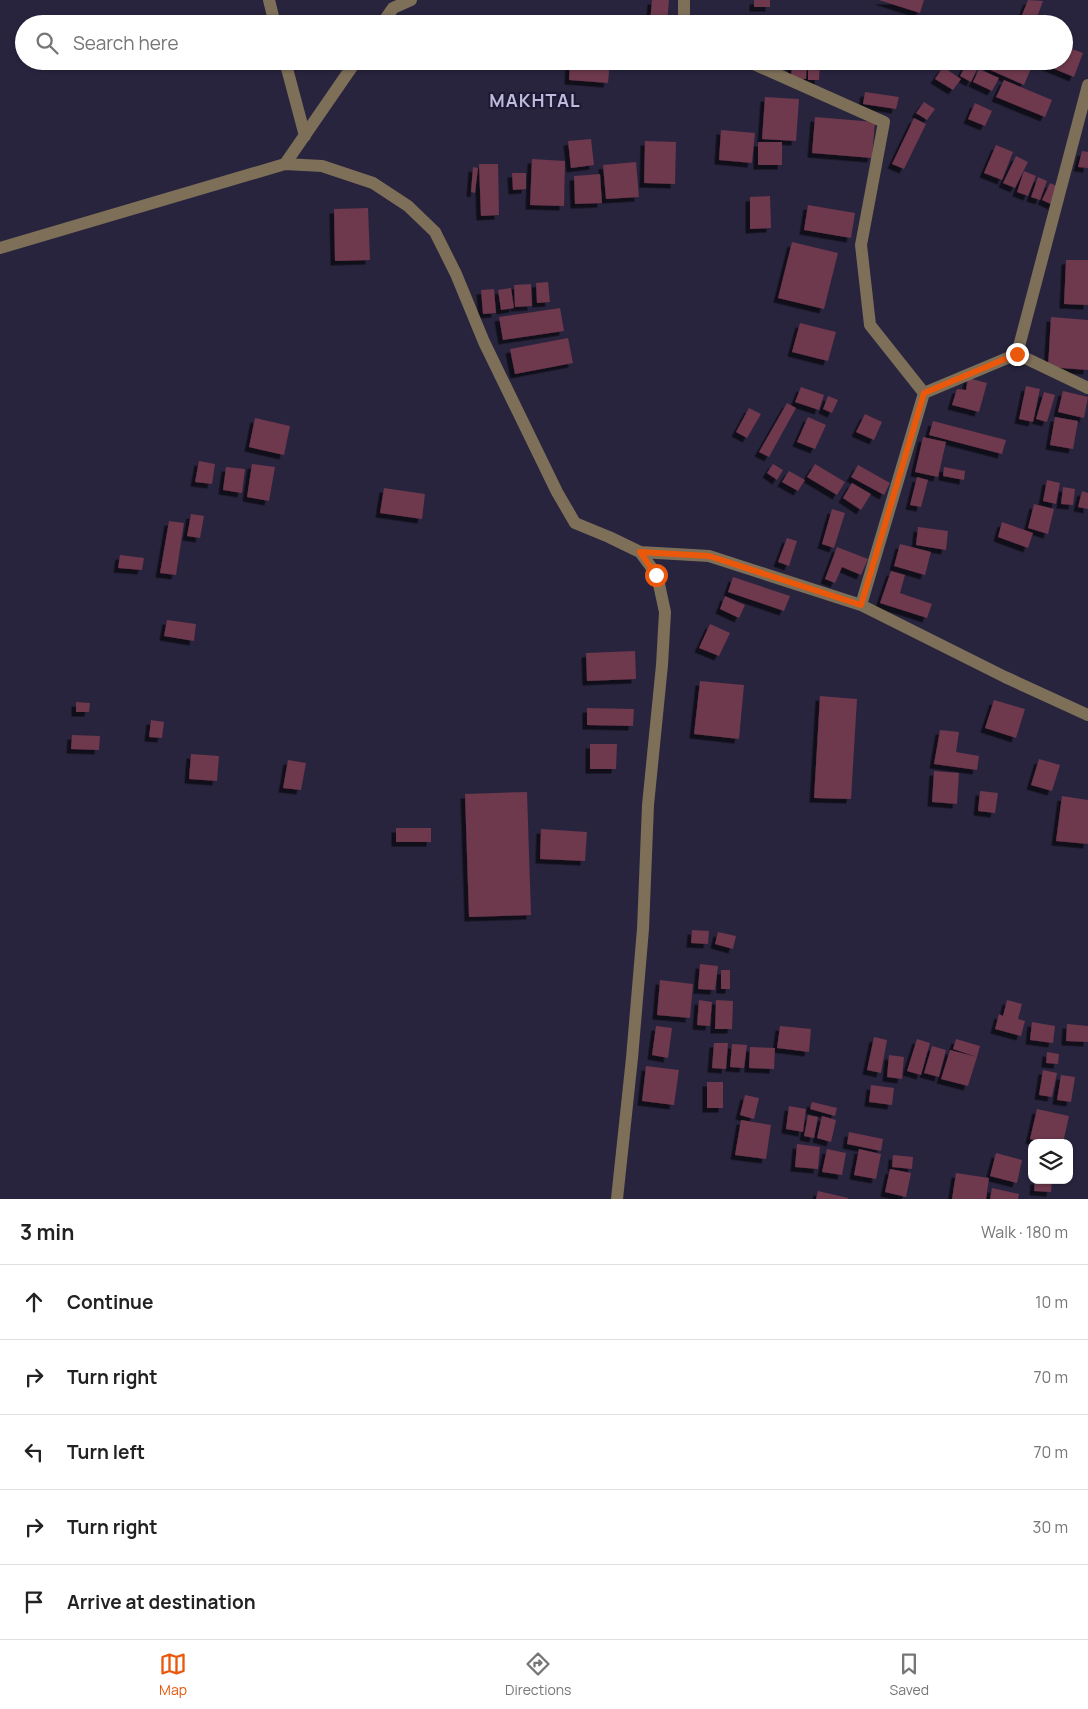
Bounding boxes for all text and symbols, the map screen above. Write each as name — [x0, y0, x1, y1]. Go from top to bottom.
search box — [15, 15, 1073, 70]
icon: search — [33, 29, 61, 57]
text: Search here — [73, 30, 179, 56]
district label: MAKHTAL — [489, 88, 581, 112]
route end — [1006, 343, 1029, 366]
route start — [645, 564, 668, 587]
map controls — [1028, 1139, 1073, 1184]
button: layers — [1028, 1139, 1073, 1184]
text: 3 min — [20, 1218, 74, 1246]
text: Walk · 180 m — [981, 1221, 1068, 1243]
icon: ahead — [20, 1288, 48, 1316]
text: Continue — [67, 1289, 153, 1315]
text: 10 m — [1035, 1291, 1068, 1313]
icon: right — [20, 1363, 48, 1391]
text: Turn right — [67, 1364, 157, 1390]
text: 70 m — [1033, 1366, 1068, 1388]
icon: left — [20, 1438, 48, 1466]
text: Turn left — [67, 1439, 145, 1465]
text: 70 m — [1033, 1441, 1068, 1463]
icon: right — [20, 1513, 48, 1541]
text: Turn right — [67, 1514, 157, 1540]
text: 30 m — [1033, 1516, 1068, 1538]
icon: arrive — [20, 1588, 48, 1616]
text: Arrive at destination — [67, 1589, 256, 1615]
tab: Map — [159, 1650, 187, 1699]
tab: Directions — [505, 1650, 571, 1699]
tab: Saved — [890, 1650, 929, 1699]

